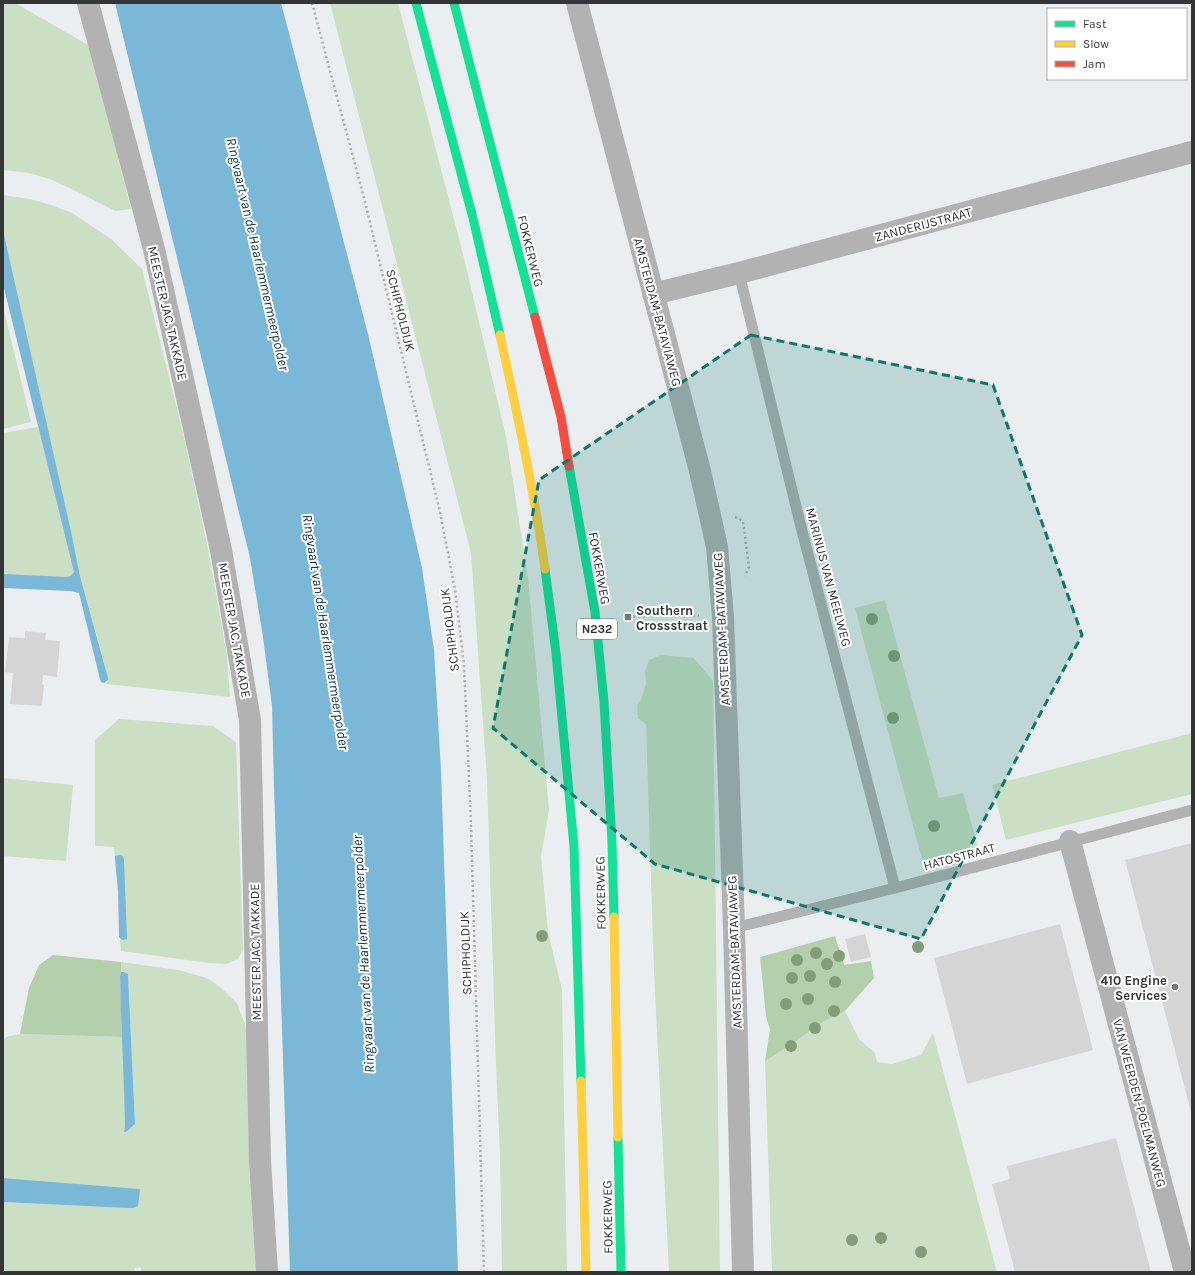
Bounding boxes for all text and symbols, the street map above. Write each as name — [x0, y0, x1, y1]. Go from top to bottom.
legend — [1047, 8, 1187, 80]
text: Fast — [1083, 17, 1107, 31]
text: Slow — [1083, 37, 1109, 51]
text: Jam — [1083, 57, 1106, 71]
water label: Ringvaart van de Haarlemmermeerpolder — [222, 136, 293, 373]
street label: ZANDERIJSTRAAT — [873, 204, 974, 245]
street label: FOKKERWEG — [514, 214, 547, 289]
street label: AMSTERDAM-BATAVIAWEG — [630, 236, 685, 388]
street label: MEESTER JAC. TAKKADE — [145, 245, 190, 382]
street label: SCHIPHOLDIJK — [383, 268, 418, 353]
street label: MARINUS VAN MEELWEG — [803, 506, 854, 648]
water label: Ringvaart van de Haarlemmermeerpolder — [298, 513, 353, 752]
street label: FOKKERWEG — [586, 531, 613, 606]
street label: AMSTERDAM-BATAVIAWEG — [710, 552, 733, 706]
street label: MEESTER JAC. TAKKADE — [215, 561, 254, 699]
street label: SCHIPHOLDIJK — [437, 587, 462, 672]
place label: Southern Crossstraat — [636, 603, 708, 633]
marker: Southern Crossstraat — [623, 612, 633, 622]
road number: N232 — [577, 619, 617, 639]
water label: Ringvaart van de Haarlemmermeerpolder — [349, 833, 378, 1074]
street label: HATOSTRAAT — [922, 840, 997, 873]
street label: FOKKERWEG — [592, 856, 609, 930]
street label: AMSTERDAM-BATAVIAWEG — [724, 875, 745, 1029]
street label: MEESTER JAC. TAKKADE — [247, 883, 264, 1021]
street label: SCHIPHOLDIJK — [457, 911, 474, 995]
place label: 410 Engine Services — [1101, 973, 1167, 1003]
marker: 410 Engine Services — [1170, 982, 1180, 992]
street label: VAN WEERDEN-POELMANWEG — [1110, 1017, 1169, 1189]
street label: FOKKERWEG — [599, 1180, 616, 1254]

